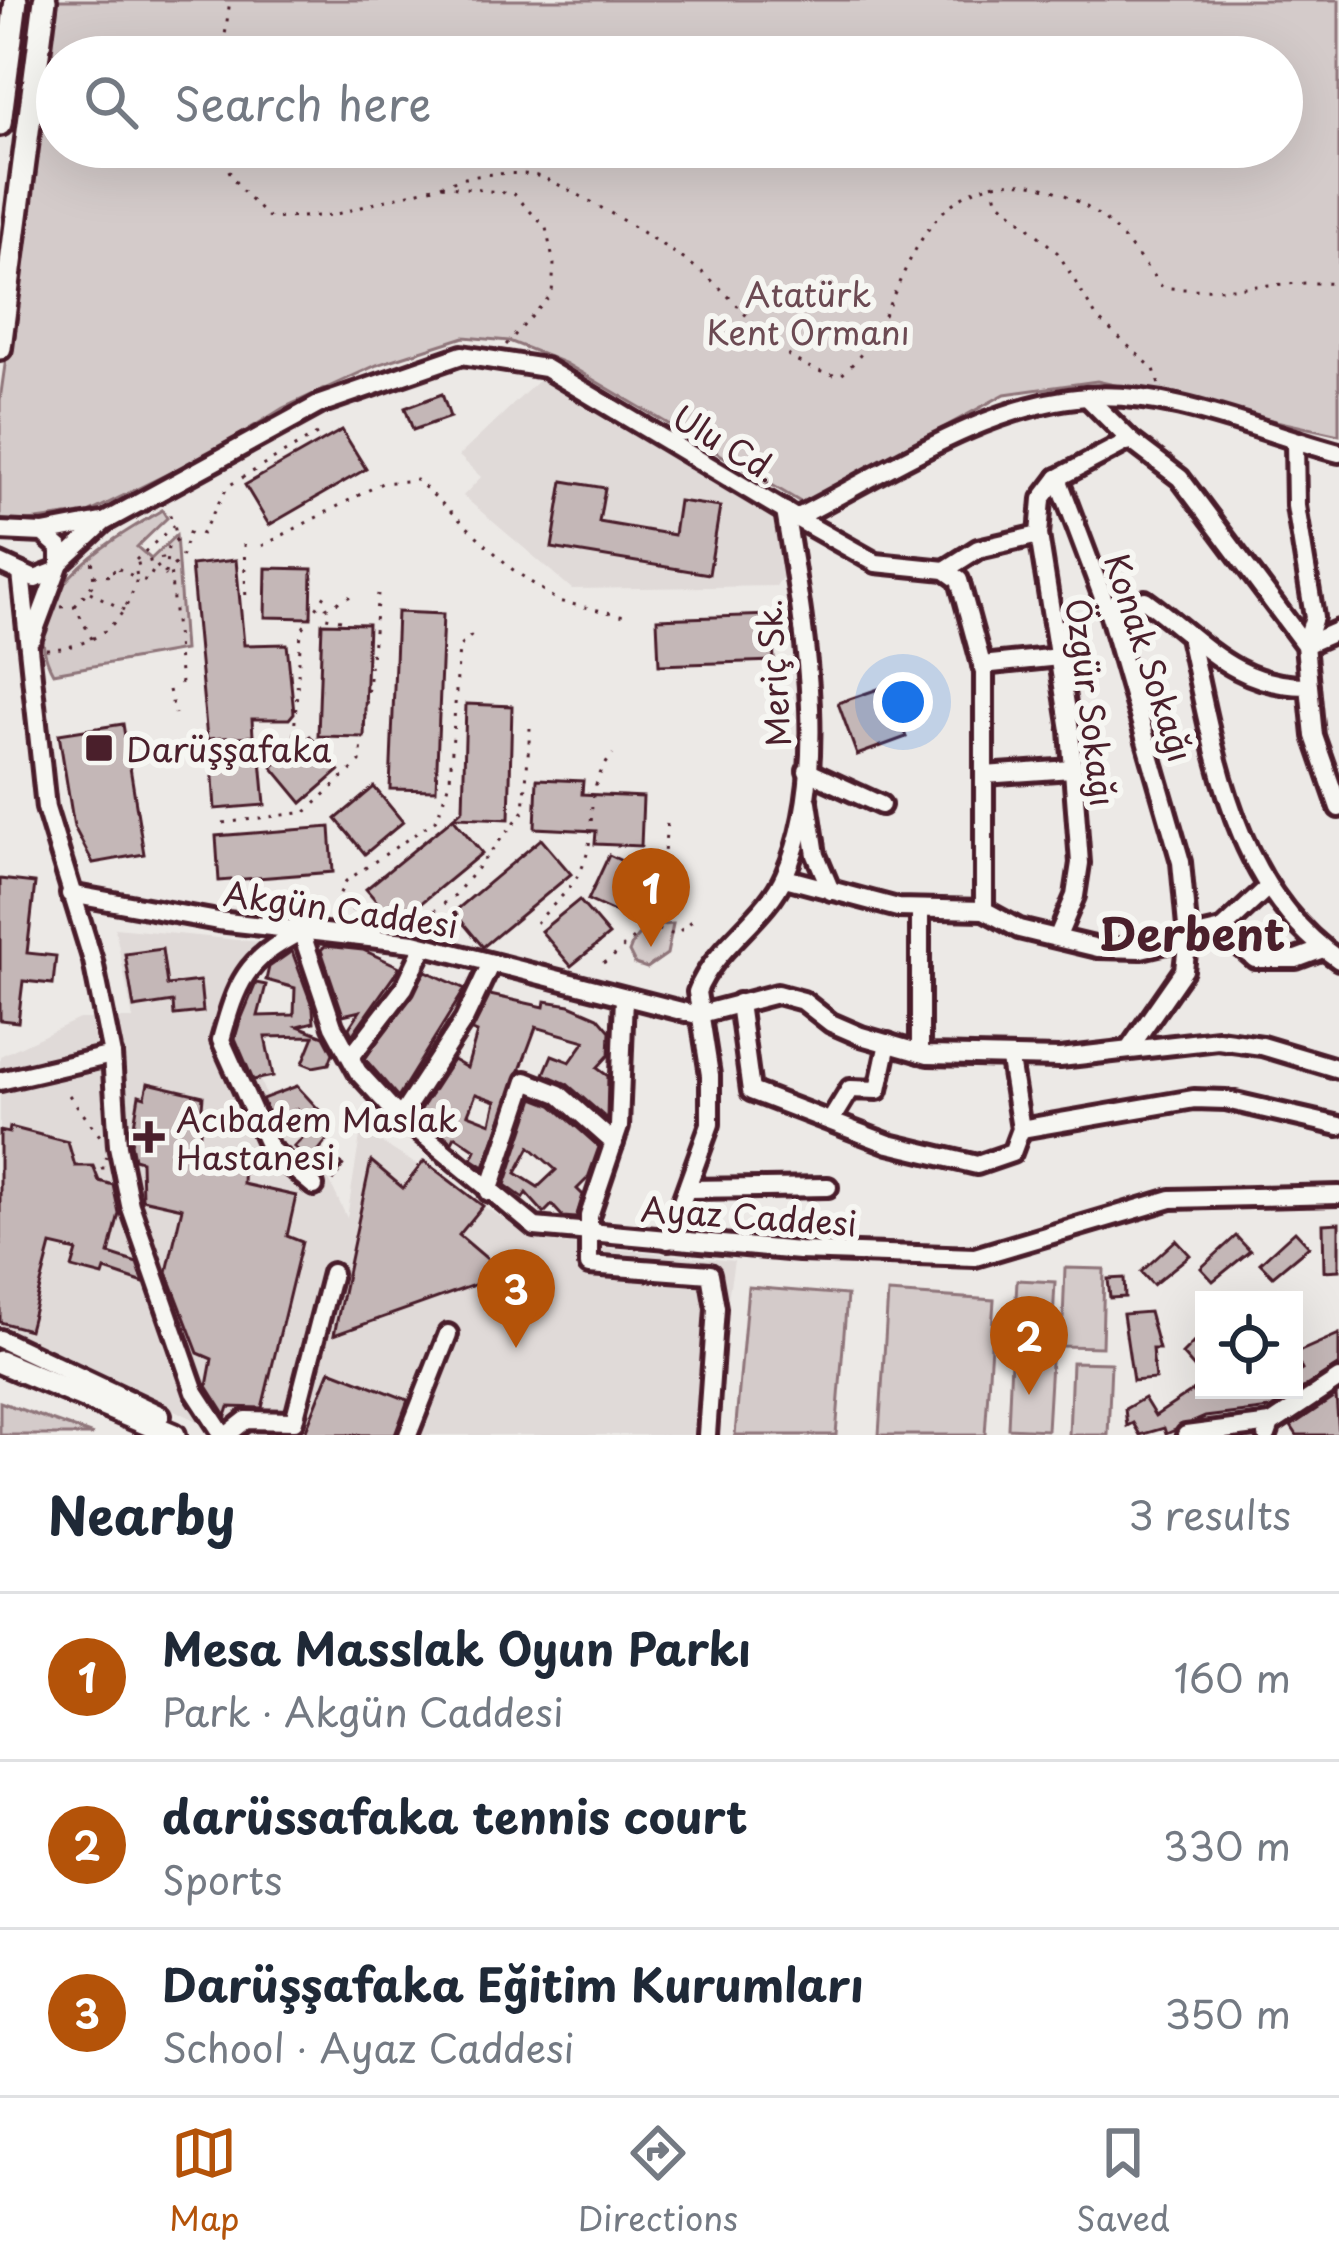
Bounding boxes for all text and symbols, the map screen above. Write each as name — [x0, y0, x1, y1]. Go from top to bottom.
search box — [36, 36, 1303, 168]
text: Search here — [174, 68, 431, 136]
icon: search — [78, 69, 144, 135]
park label: Atatürk Kent Ormanı — [706, 268, 910, 356]
street label: Ulu Cd. — [664, 391, 788, 493]
street label: Konak Sokağı — [1093, 546, 1207, 768]
street label: Özgür Sokağı — [1054, 595, 1130, 809]
street label: Meriç Sk. — [742, 597, 802, 749]
your location — [873, 672, 933, 732]
place label: Darüşşafaka — [126, 723, 332, 773]
marker: Darüşşafaka — [83, 732, 115, 764]
pin: 1 — [612, 848, 690, 947]
street label: Akgün Caddesi — [220, 867, 462, 949]
district label: Derbent — [1098, 898, 1286, 966]
place label: Acıbadem Maslak Hastanesi — [176, 1093, 458, 1181]
marker: Acıbadem Maslak Hastanesi — [133, 1121, 165, 1153]
street label: Ayaz Caddesi — [639, 1183, 859, 1247]
pin: 3 — [477, 1249, 555, 1348]
map controls — [1195, 1291, 1303, 1399]
button: locate — [1195, 1291, 1303, 1399]
pin: 2 — [990, 1296, 1068, 1395]
text: Nearby — [48, 1475, 235, 1552]
text: 3 results — [1128, 1484, 1291, 1543]
text: Mesa Masslak Oyun Parkı — [162, 1613, 751, 1681]
text: 1 — [78, 1647, 96, 1706]
text: 160 m — [1174, 1647, 1291, 1706]
text: Park · Akgün Caddesi — [162, 1681, 564, 1740]
text: darüssafaka tennis court — [162, 1781, 748, 1849]
text: 2 — [73, 1815, 101, 1874]
text: 330 m — [1163, 1815, 1291, 1874]
text: Sports — [162, 1849, 282, 1908]
text: Darüşşafaka Eğitim Kurumları — [162, 1949, 864, 2017]
text: 3 — [74, 1983, 100, 2042]
text: 350 m — [1164, 1983, 1291, 2042]
text: School · Ayaz Caddesi — [162, 2017, 574, 2076]
tab: Map — [169, 2120, 240, 2242]
tab: Directions — [578, 2120, 738, 2242]
tab: Saved — [1076, 2120, 1170, 2242]

